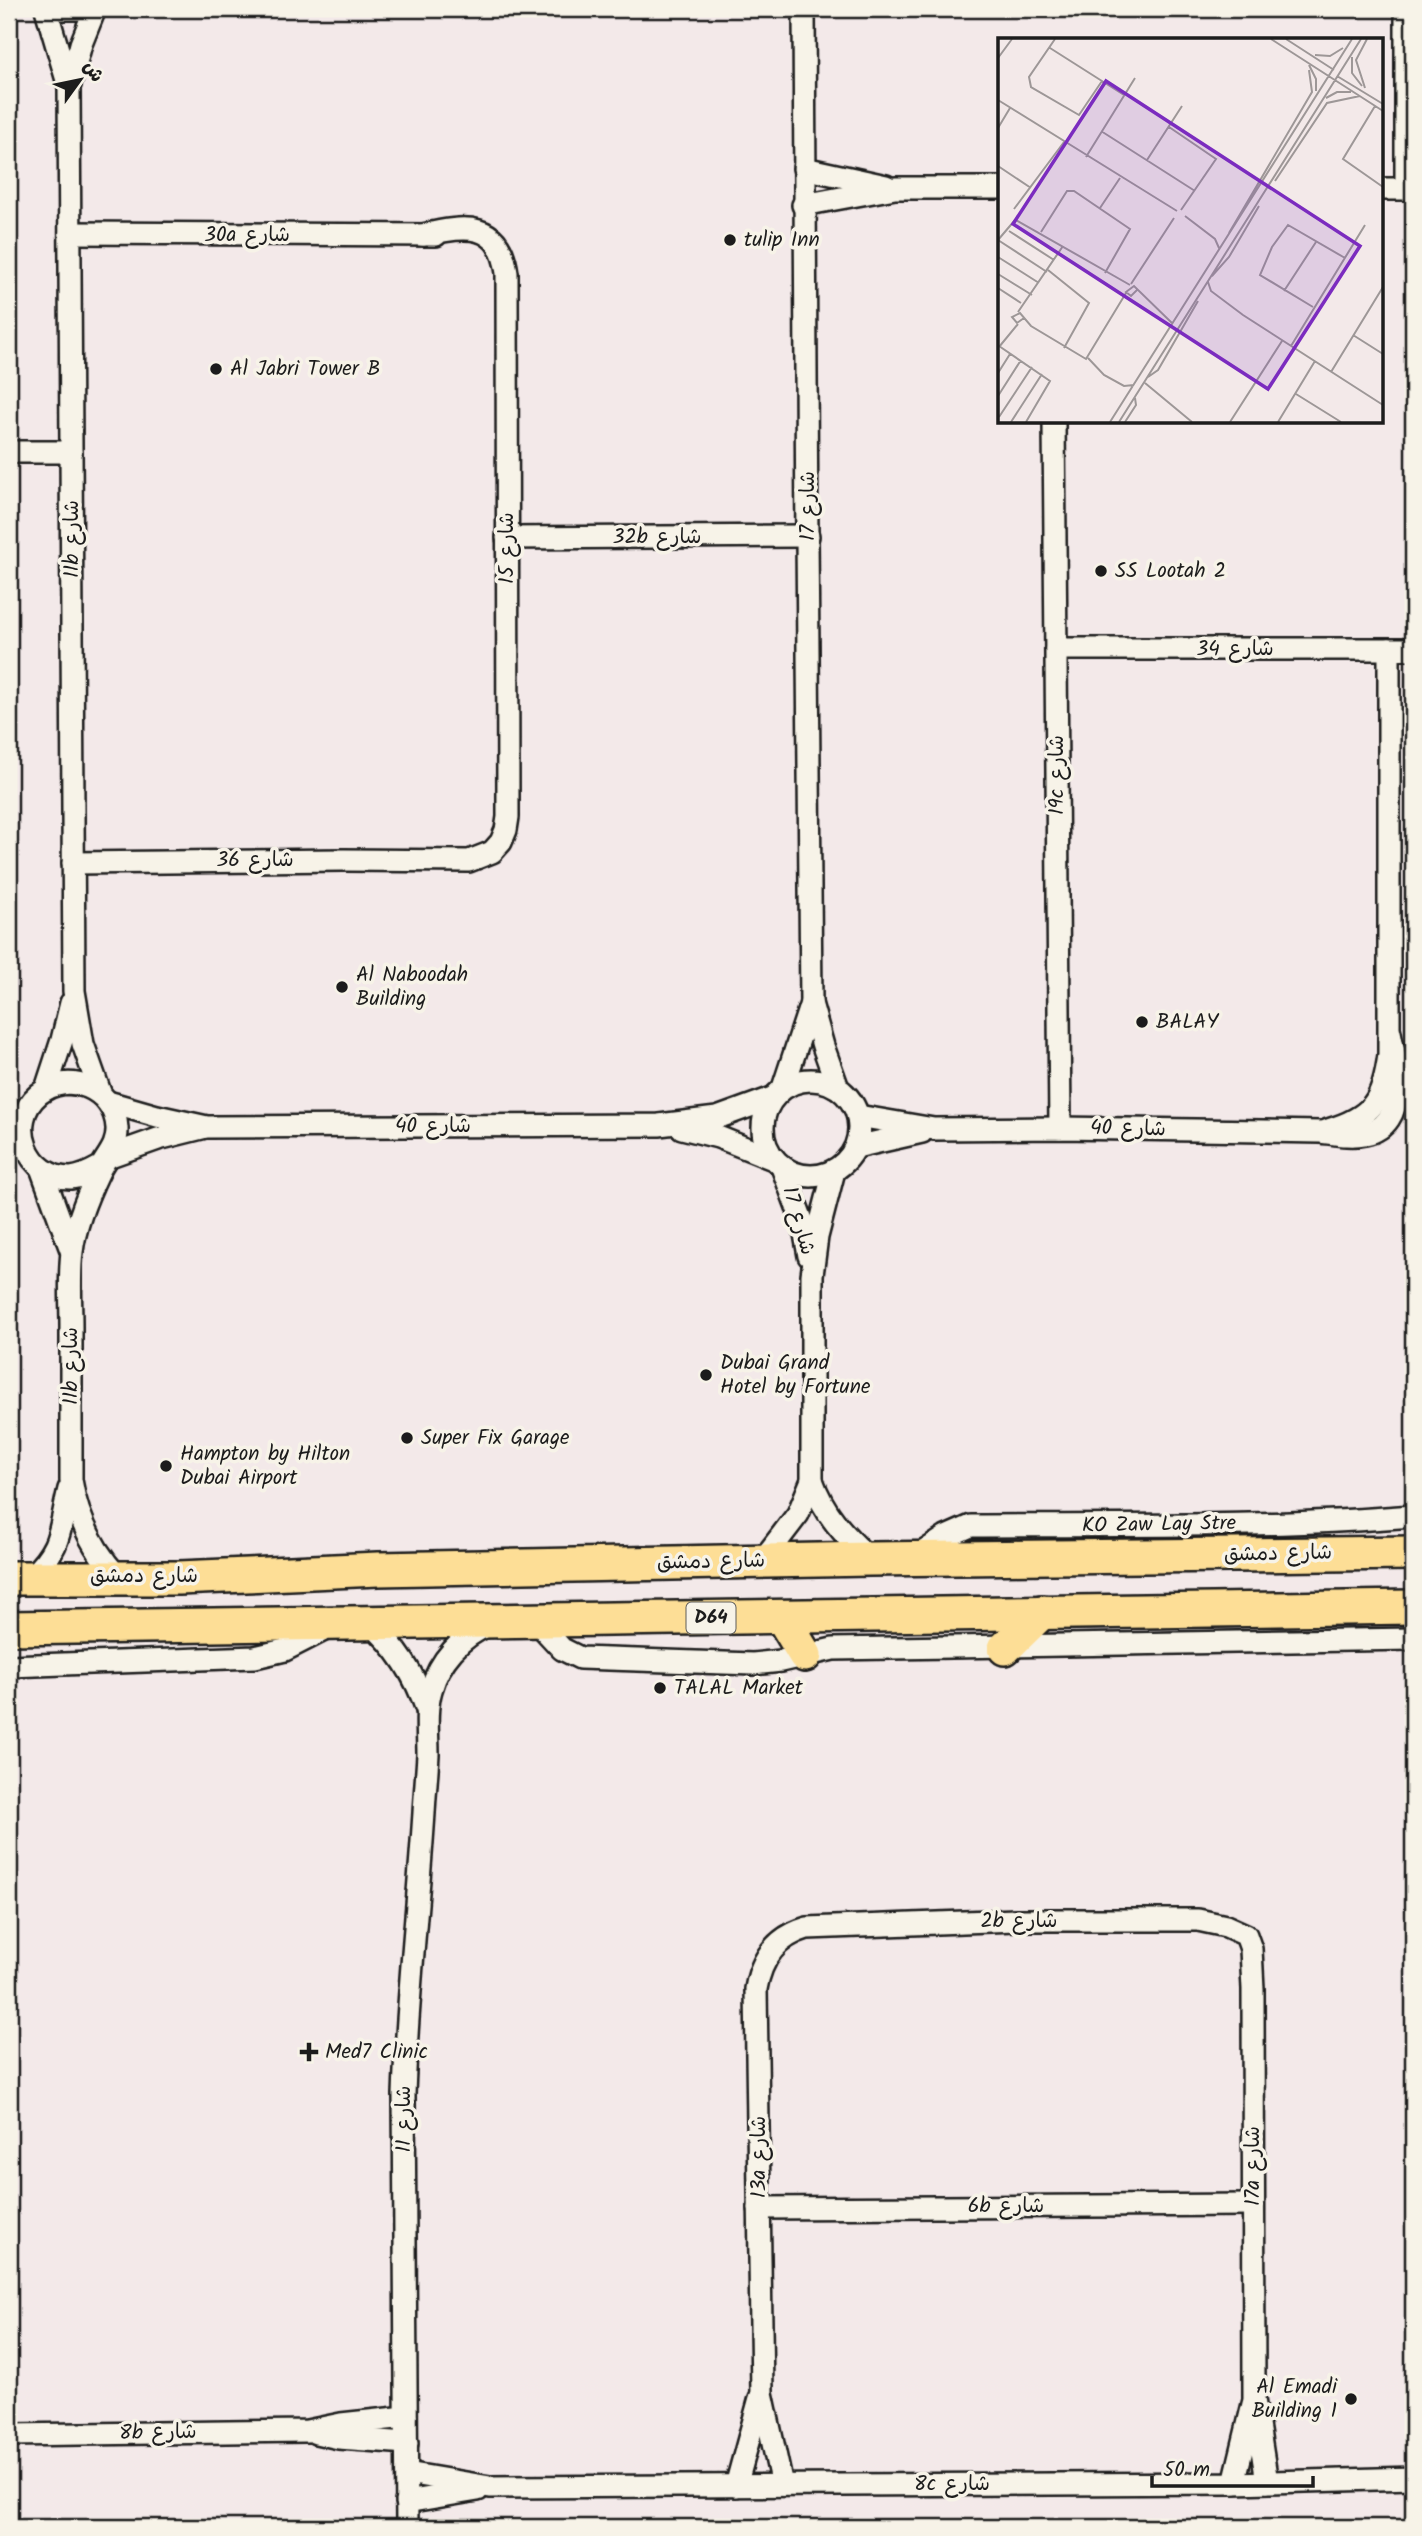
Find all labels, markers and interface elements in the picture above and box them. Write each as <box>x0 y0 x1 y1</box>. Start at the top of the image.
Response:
inset map <box>998 38 1384 424</box>
north arrow <box>46 46 116 116</box>
text: ش <box>74 55 111 89</box>
street label: 30a شارع <box>204 219 290 252</box>
place label: tulip Inn <box>744 224 820 257</box>
marker: tulip Inn <box>722 232 738 248</box>
place label: Al Jabri Tower B <box>230 353 381 386</box>
marker: Al Jabri Tower B <box>208 361 224 377</box>
street label: شارع 17 <box>792 471 825 541</box>
street label: 11b شارع <box>56 500 89 578</box>
street label: شارع 15 <box>491 512 524 584</box>
street label: 32b شارع <box>612 521 702 554</box>
place label: SS Lootah 2 <box>1115 555 1226 588</box>
marker: SS Lootah 2 <box>1093 563 1109 579</box>
street label: شارع 34 <box>1196 633 1274 666</box>
street label: 19c شارع <box>1041 735 1074 815</box>
street label: شارع 36 <box>216 844 294 877</box>
place label: Al Naboodah Building <box>356 959 468 1016</box>
marker: Al Naboodah Building <box>334 979 350 995</box>
place label: BALAY <box>1156 1006 1219 1039</box>
marker: BALAY <box>1134 1014 1150 1030</box>
street label: شارع 40 <box>395 1110 471 1143</box>
street label: شارع 40 <box>1090 1112 1166 1146</box>
street label: شارع 17 <box>772 1183 824 1259</box>
street label: 11b شارع <box>55 1327 88 1405</box>
place label: Dubai Grand Hotel by Fortune <box>720 1347 871 1404</box>
marker: Dubai Grand Hotel by Fortune <box>698 1367 714 1383</box>
place label: Super Fix Garage <box>421 1422 570 1455</box>
marker: Super Fix Garage <box>399 1430 415 1446</box>
place label: Hampton by Hilton Dubai Airport <box>180 1438 350 1495</box>
marker: Hampton by Hilton Dubai Airport <box>158 1458 174 1474</box>
street label: KO Zaw Lay Stre <box>1082 1507 1237 1543</box>
street label: شارع دمشق <box>1224 1537 1332 1571</box>
street label: شارع دمشق <box>657 1545 765 1579</box>
street label: شارع دمشق <box>90 1560 198 1593</box>
road number: D64 <box>686 1602 736 1634</box>
place label: TALAL Market <box>674 1672 804 1705</box>
marker: TALAL Market <box>652 1680 668 1696</box>
street label: 2b شارع <box>980 1905 1058 1938</box>
place label: Med7 Clinic <box>325 2036 428 2069</box>
marker: Med7 Clinic <box>299 2042 319 2062</box>
street label: شارع 11 <box>388 2085 421 2153</box>
street label: 13a شارع <box>743 2116 776 2198</box>
street label: 17a شارع <box>1237 2126 1270 2206</box>
street label: 6b شارع <box>968 2190 1044 2223</box>
place label: Al Emadi Building 1 <box>1252 2371 1338 2428</box>
marker: Al Emadi Building 1 <box>1343 2391 1359 2407</box>
street label: 8b شارع <box>119 2416 197 2450</box>
scale bar <box>1152 2445 1314 2489</box>
text: 50 m <box>1163 2454 1210 2487</box>
street label: 8c شارع <box>914 2468 990 2501</box>

